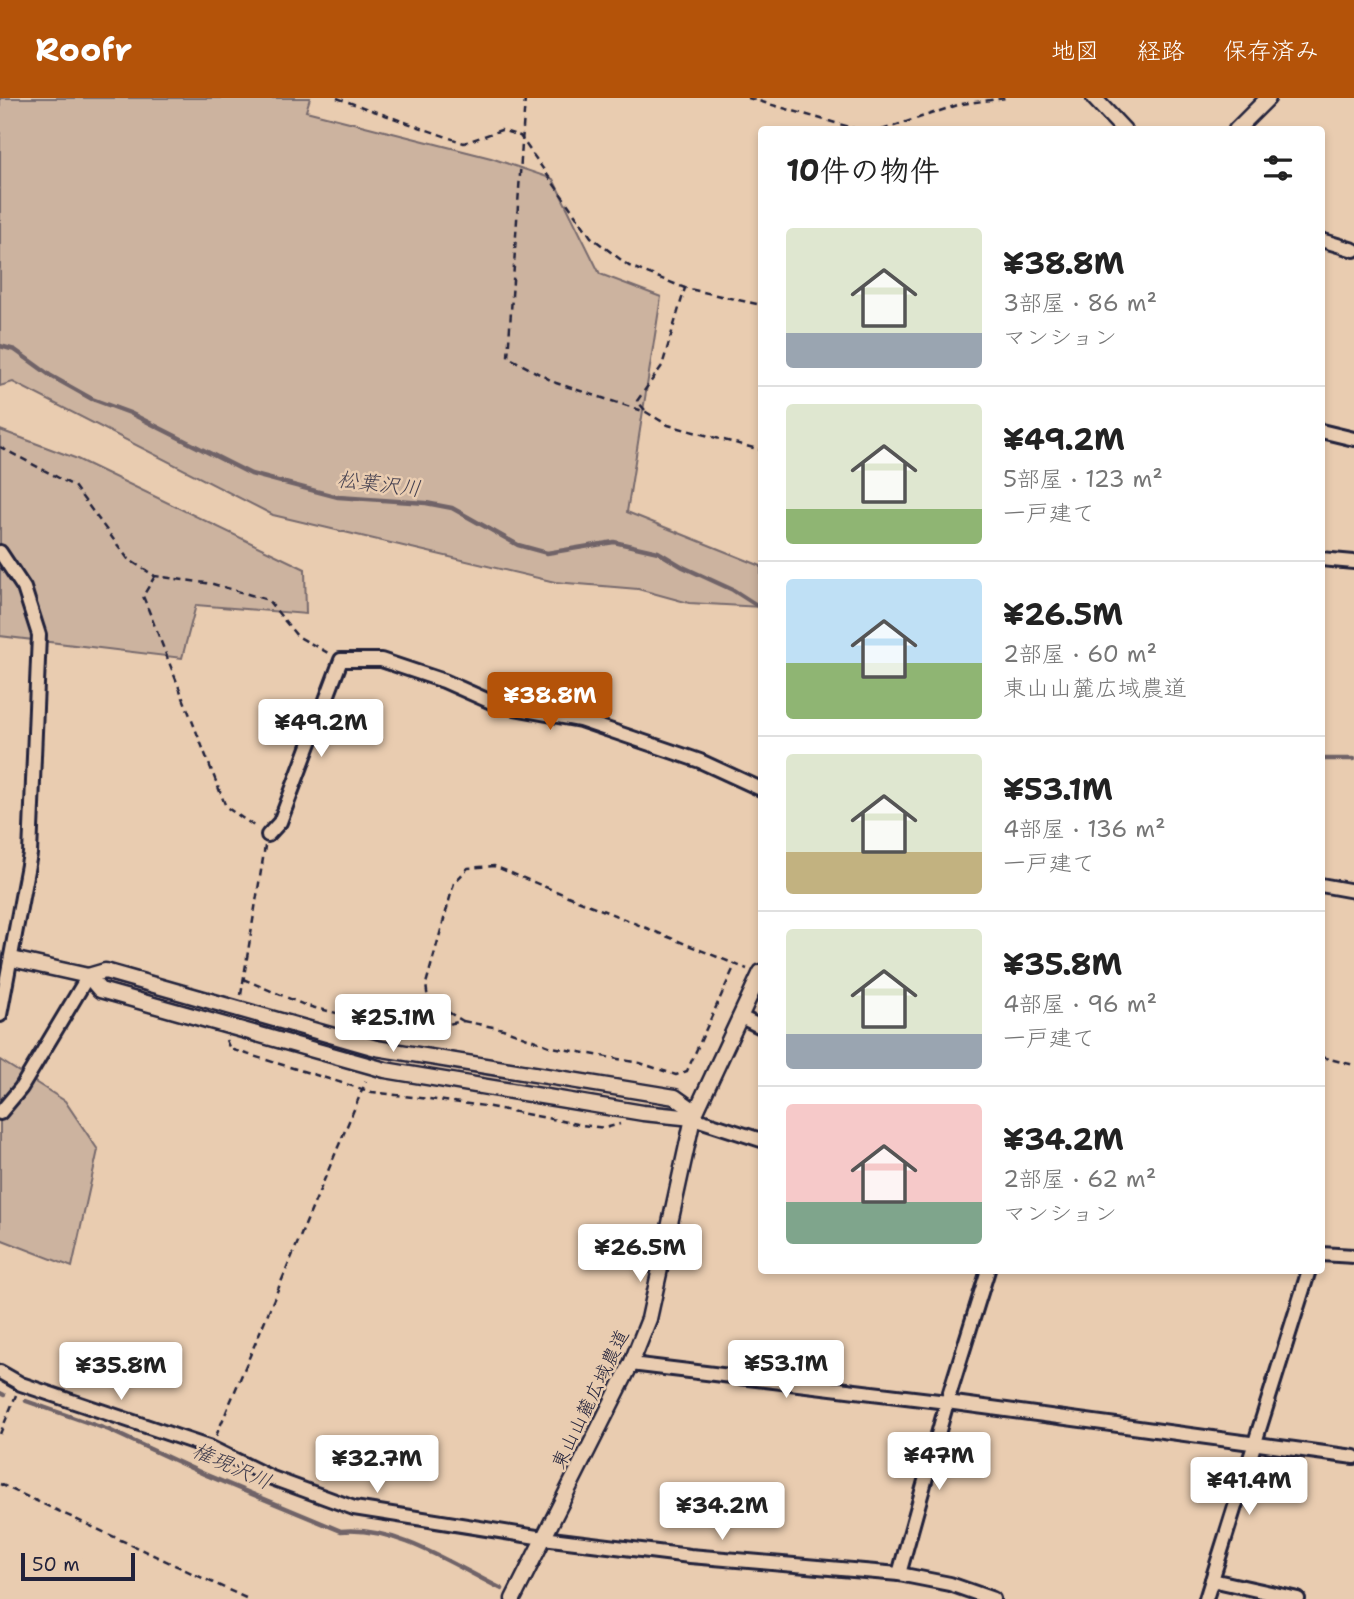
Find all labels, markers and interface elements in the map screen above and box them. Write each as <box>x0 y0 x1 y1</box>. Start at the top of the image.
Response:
text: Roofr <box>35 27 132 72</box>
text: 地図 <box>1051 35 1099 67</box>
text: 経路 <box>1137 35 1185 67</box>
text: 保存済み <box>1223 35 1319 67</box>
icon: filters <box>1259 149 1297 187</box>
text: 10件の物件 <box>786 150 940 191</box>
text: ¥38.8M <box>1003 243 1125 284</box>
icon: home <box>842 256 926 340</box>
text: 3部屋 · 86 m² <box>1003 288 1157 318</box>
text: マンション <box>1003 322 1117 352</box>
text: ¥49.2M <box>1003 419 1125 460</box>
icon: home <box>842 432 926 516</box>
text: 5部屋 · 123 m² <box>1003 464 1163 494</box>
water label: 松葉沢川 <box>336 465 422 503</box>
text: 一戸建て <box>1003 498 1095 528</box>
text: ¥26.5M <box>1003 594 1123 635</box>
icon: home <box>842 607 926 691</box>
text: 2部屋 · 60 m² <box>1003 639 1157 669</box>
pin: ¥38.8M <box>493 672 607 732</box>
text: 東山山麓広域農道 <box>1003 673 1187 703</box>
text: ¥38.8M <box>503 680 597 710</box>
pin: ¥49.2M <box>264 700 378 759</box>
text: ¥49.2M <box>274 707 368 737</box>
text: ¥53.1M <box>1003 769 1113 810</box>
icon: home <box>842 782 926 866</box>
text: 4部屋 · 136 m² <box>1003 814 1166 844</box>
text: 一戸建て <box>1003 848 1095 878</box>
text: ¥35.8M <box>1003 944 1122 985</box>
icon: home <box>842 957 926 1041</box>
text: 4部屋 · 96 m² <box>1003 989 1157 1019</box>
pin: ¥25.1M <box>336 995 450 1054</box>
text: ¥25.1M <box>351 1002 435 1032</box>
text: 一戸建て <box>1003 1023 1095 1053</box>
text: ¥34.2M <box>1003 1119 1124 1160</box>
icon: home <box>842 1132 926 1216</box>
text: 2部屋 · 62 m² <box>1003 1164 1156 1194</box>
text: マンション <box>1003 1198 1117 1228</box>
pin: ¥26.5M <box>583 1224 697 1284</box>
text: ¥26.5M <box>594 1232 686 1262</box>
street label: 東山山麓広域農道 <box>545 1325 635 1473</box>
pin: ¥53.1M <box>729 1340 843 1400</box>
pin: ¥35.8M <box>64 1342 178 1402</box>
text: ¥53.1M <box>744 1348 828 1378</box>
text: ¥35.8M <box>75 1350 167 1380</box>
pin: ¥47M <box>898 1432 980 1492</box>
water label: 権現沢川 <box>188 1436 276 1496</box>
pin: ¥32.7M <box>320 1436 434 1495</box>
text: ¥47M <box>904 1440 974 1470</box>
text: ¥32.7M <box>332 1443 422 1473</box>
pin: ¥41.4M <box>1192 1458 1306 1517</box>
text: ¥41.4M <box>1206 1465 1292 1495</box>
pin: ¥34.2M <box>665 1482 779 1542</box>
text: ¥34.2M <box>676 1490 768 1520</box>
scale bar <box>21 1550 135 1582</box>
text: 50 m <box>32 1552 80 1577</box>

